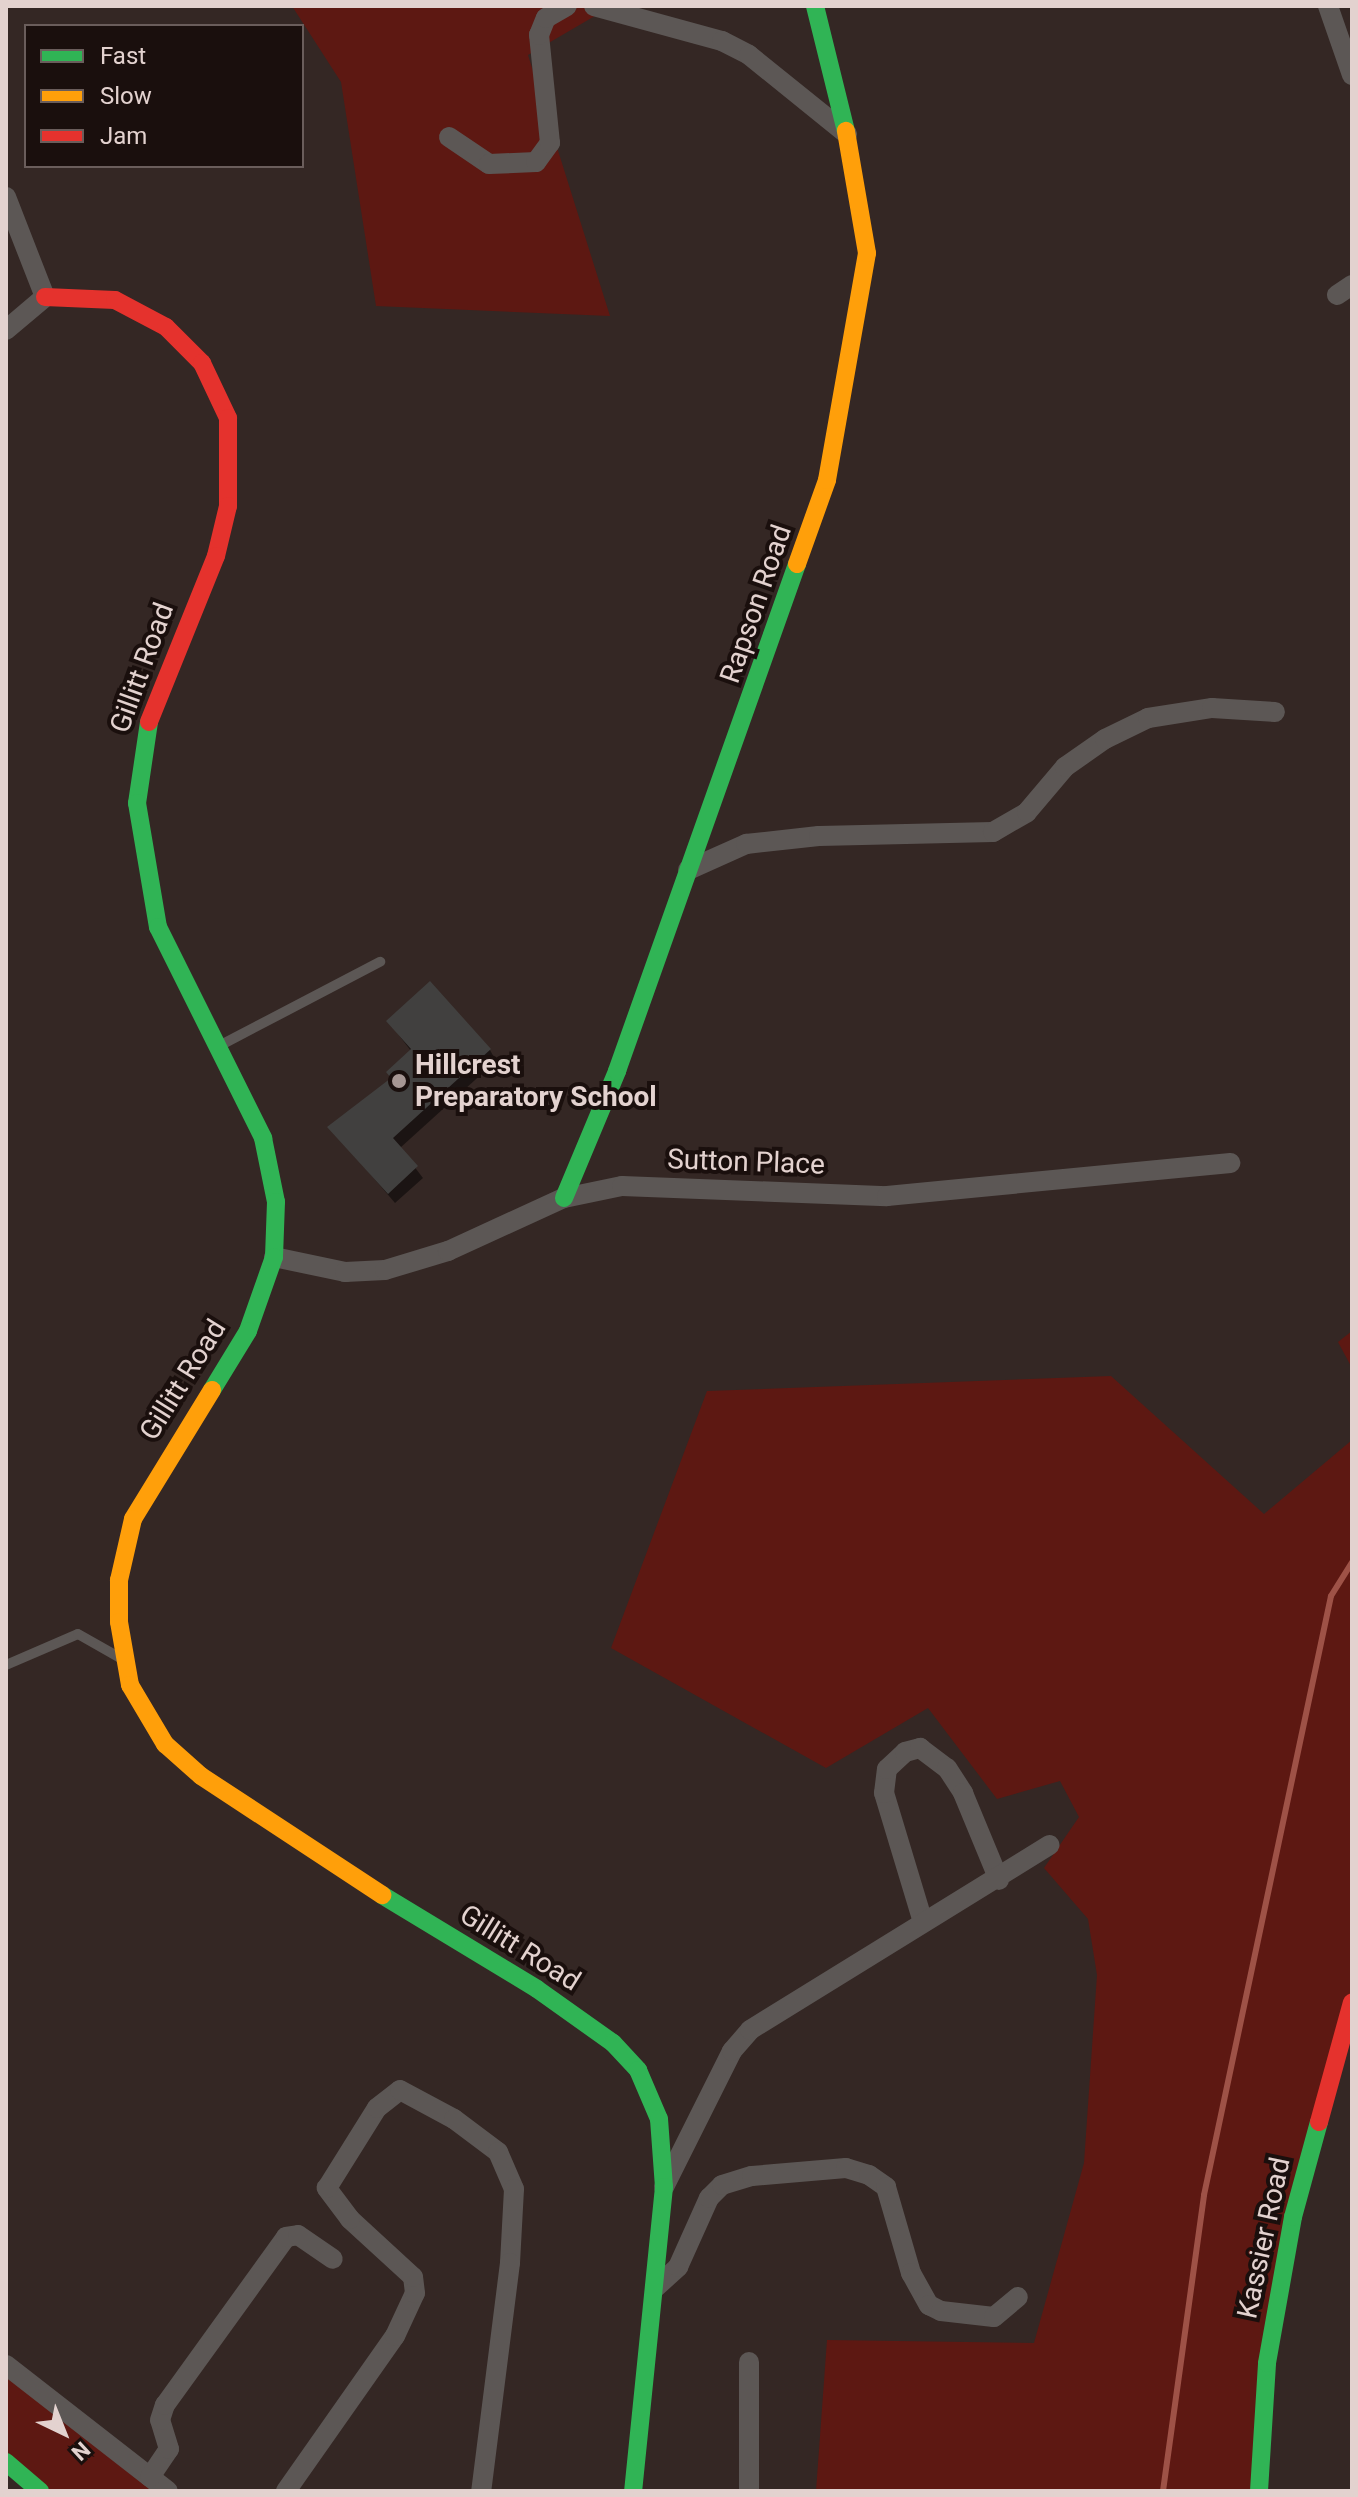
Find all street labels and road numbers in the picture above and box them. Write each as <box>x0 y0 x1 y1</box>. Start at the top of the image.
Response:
street label: Rapson Road <box>713 520 799 688</box>
street label: Gillitt Road <box>103 598 181 738</box>
street label: Sutton Place <box>667 1142 825 1182</box>
street label: Gillitt Road <box>133 1314 233 1446</box>
street label: Gillitt Road <box>454 1898 586 1998</box>
street label: Kassier Road <box>1231 2154 1297 2322</box>

